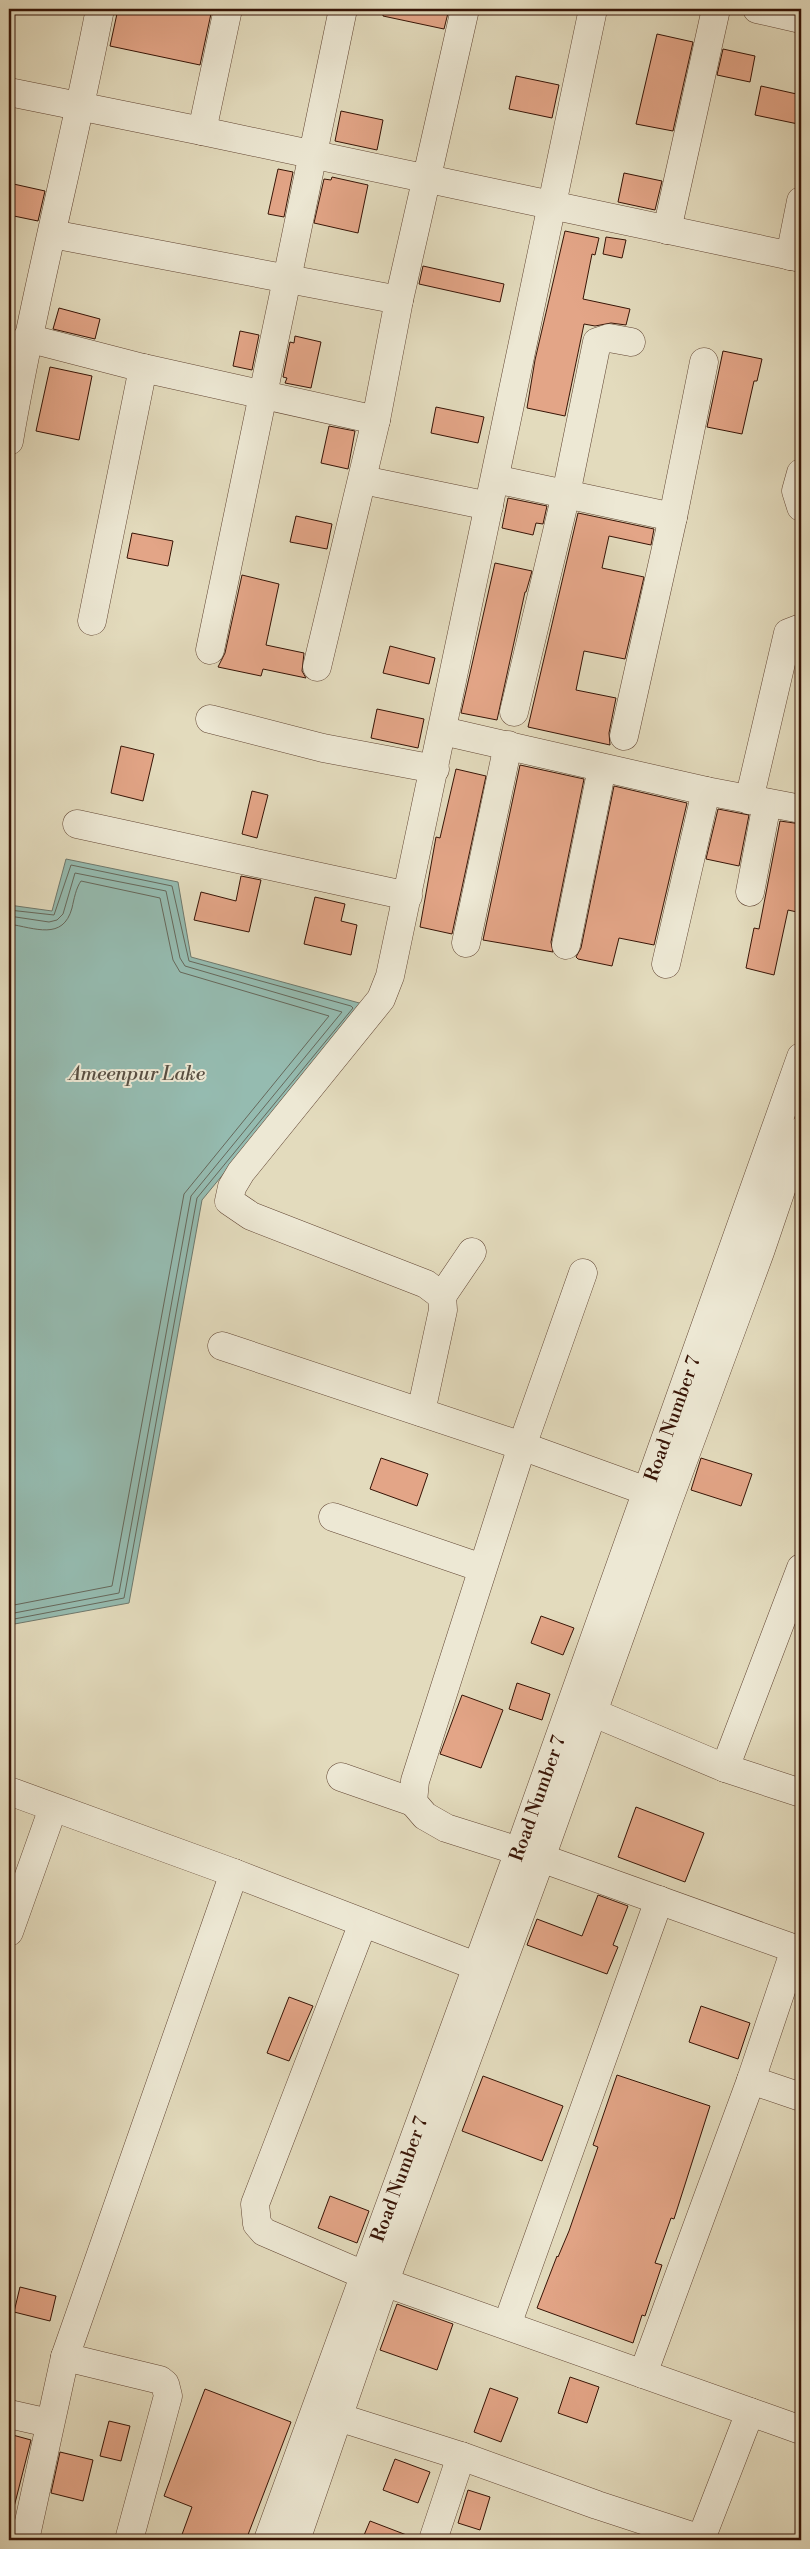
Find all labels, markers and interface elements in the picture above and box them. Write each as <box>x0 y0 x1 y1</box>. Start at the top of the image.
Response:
water label: Ameenpur Lake <box>67 1062 206 1087</box>
street label: Road Number 7 <box>639 1352 706 1485</box>
street label: Road Number 7 <box>504 1732 571 1865</box>
street label: Road Number 7 <box>366 2113 433 2245</box>

